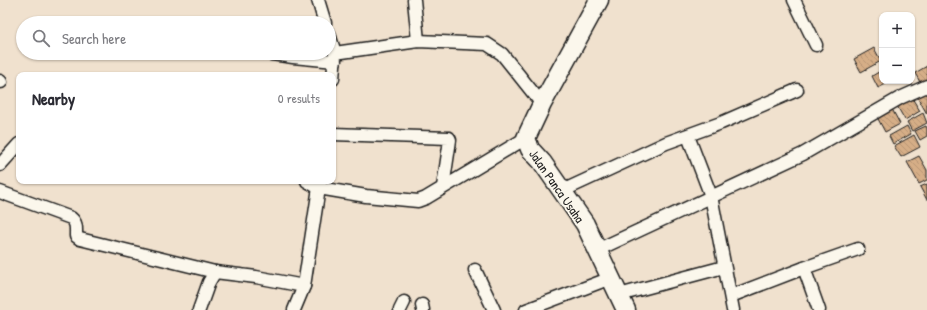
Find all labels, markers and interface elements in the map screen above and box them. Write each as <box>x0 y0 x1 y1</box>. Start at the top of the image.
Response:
map controls <box>879 12 915 84</box>
button: + <box>879 12 915 48</box>
search box <box>16 16 336 60</box>
icon: search <box>30 27 52 49</box>
text: Search here <box>62 28 126 49</box>
button: − <box>879 48 915 84</box>
text: Nearby <box>32 87 75 110</box>
text: 0 results <box>278 89 320 107</box>
street label: Jalan Panca Usaha <box>525 146 589 226</box>

